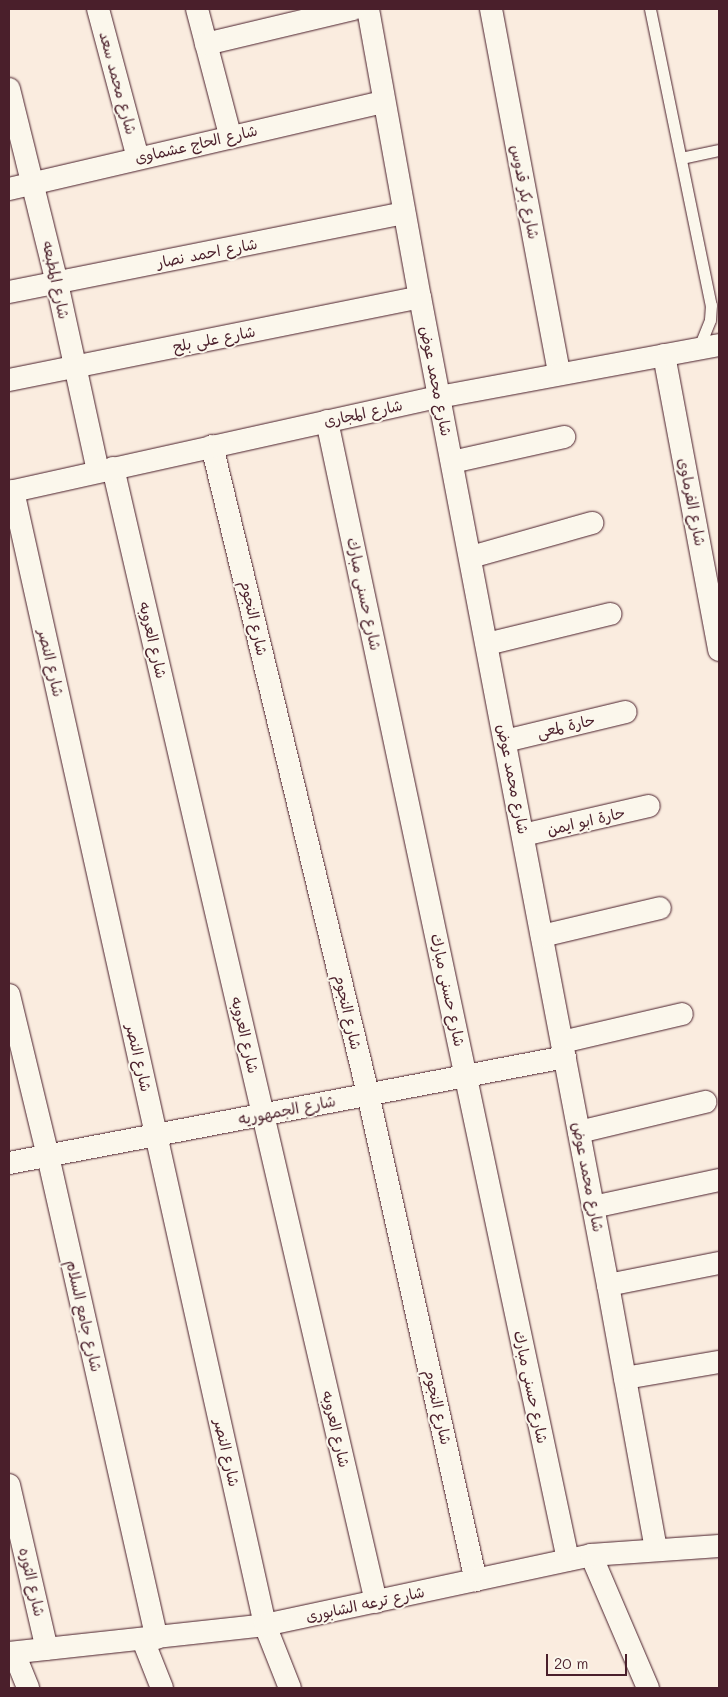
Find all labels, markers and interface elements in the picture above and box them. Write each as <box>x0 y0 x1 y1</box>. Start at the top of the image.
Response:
street label: شارع محمد سعد <box>96 30 140 136</box>
street label: شارع الحاج عشماوى <box>133 121 259 167</box>
street label: شارع بكر قدوس <box>507 143 543 241</box>
street label: شارع احمد نصار <box>155 234 259 272</box>
street label: شارع المطبعه <box>39 239 73 321</box>
street label: شارع على بلح <box>171 322 257 356</box>
street label: شارع محمد عوض <box>417 324 455 438</box>
street label: شارع المجارى <box>322 396 404 430</box>
street label: شارع الفرماوى <box>675 456 709 548</box>
street label: شارع حسنى مبارك <box>343 536 385 652</box>
street label: شارع النجوم <box>237 579 271 657</box>
street label: شارع العروبه <box>135 600 171 680</box>
street label: شارع النصر <box>35 628 67 698</box>
street label: حارة لمعى <box>535 711 597 741</box>
street label: شارع محمد عوض <box>494 722 532 836</box>
street label: حارة ابو ايمن <box>545 803 627 839</box>
street label: شارع حسنى مبارك <box>427 932 469 1048</box>
street label: شارع النجوم <box>331 973 365 1051</box>
street label: شارع العروبه <box>227 995 263 1075</box>
street label: شارع النصر <box>123 1023 155 1093</box>
street label: شارع الجمهوريه <box>237 1092 337 1128</box>
street label: شارع محمد عوض <box>569 1120 607 1234</box>
street label: شارع جامع السلام <box>62 1258 106 1374</box>
street label: شارع حسنى مبارك <box>510 1329 552 1445</box>
street label: شارع النجوم <box>421 1368 455 1446</box>
street label: شارع العروبه <box>318 1389 354 1469</box>
street label: شارع النصر <box>211 1418 243 1488</box>
street label: شارع الثوره <box>15 1546 49 1618</box>
street label: شارع ترعه الشابورى <box>304 1583 426 1625</box>
scale bar <box>548 1644 629 1676</box>
text: 20 m <box>554 1653 588 1673</box>

